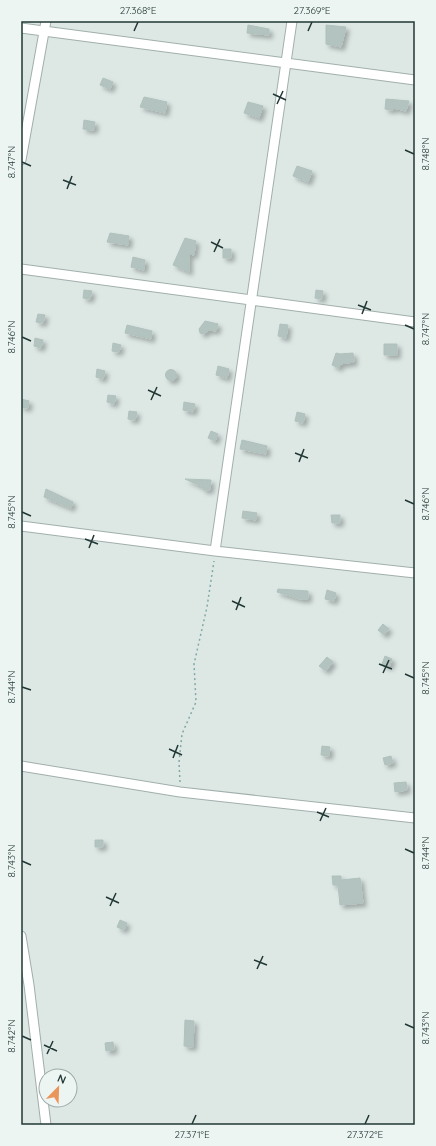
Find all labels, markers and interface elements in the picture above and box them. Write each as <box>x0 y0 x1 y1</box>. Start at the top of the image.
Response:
text: 27.368°E <box>120 4 157 17</box>
text: 27.369°E <box>294 4 331 17</box>
text: 8.748°N <box>419 137 432 171</box>
text: 8.747°N <box>5 146 18 178</box>
text: 8.747°N <box>419 313 432 345</box>
text: 8.746°N <box>5 320 18 354</box>
text: 8.746°N <box>419 487 432 521</box>
text: 8.745°N <box>5 495 18 529</box>
text: 8.745°N <box>419 661 432 695</box>
text: 8.744°N <box>5 670 18 704</box>
text: 8.744°N <box>419 836 432 870</box>
text: 8.743°N <box>5 844 18 878</box>
text: 8.743°N <box>419 1011 432 1045</box>
text: 8.742°N <box>5 1019 18 1053</box>
north arrow <box>38 1068 78 1108</box>
text: N <box>55 1071 68 1087</box>
text: 27.371°E <box>174 1128 210 1141</box>
text: 27.372°E <box>347 1128 384 1141</box>

